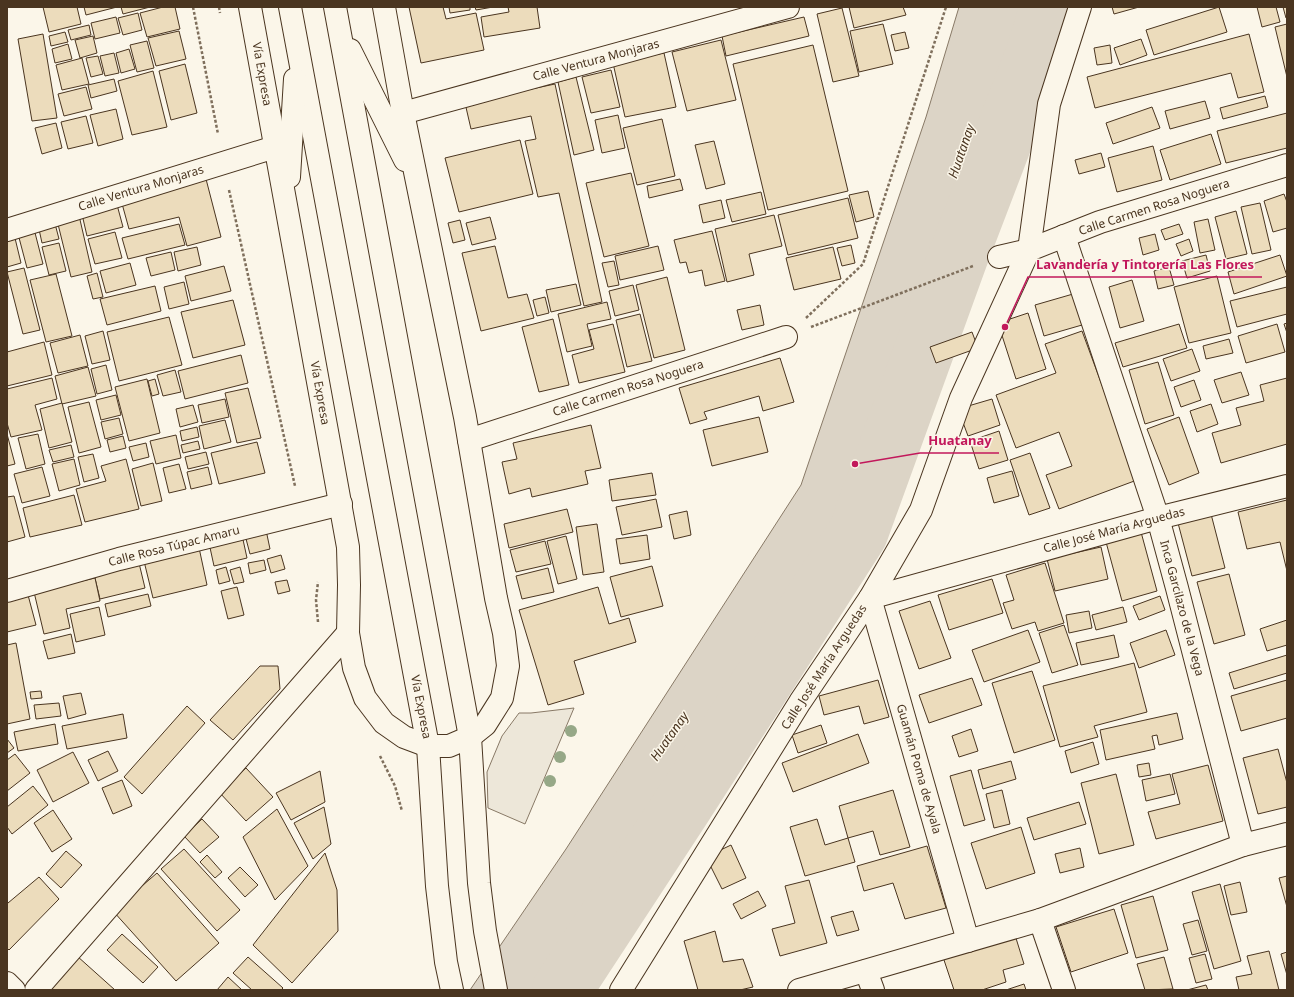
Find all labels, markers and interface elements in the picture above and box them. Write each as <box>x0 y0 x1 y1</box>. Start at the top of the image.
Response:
street label: Calle Ventura Monjaras <box>531 34 661 85</box>
street label: Vía Expresa <box>249 41 276 107</box>
water label: Huatanay <box>943 121 979 181</box>
street label: Calle Ventura Monjaras <box>76 160 206 215</box>
street label: Calle Carmen Rosa Noguera <box>1076 174 1232 239</box>
callout: Lavandería y Tintorería Las Flores <box>1028 252 1262 277</box>
text: Lavandería y Tintorería Las Flores <box>1036 255 1254 273</box>
street label: Calle Carmen Rosa Noguera <box>550 355 706 420</box>
street label: Vía Expresa <box>307 360 334 426</box>
callout: Huatanay <box>920 428 999 453</box>
text: Huatanay <box>928 431 992 449</box>
street label: Calle José María Arguedas <box>1041 502 1187 557</box>
street label: Calle Rosa Túpac Amaru <box>106 521 242 570</box>
street label: Inca Garcilazo de la Vega <box>1156 538 1209 678</box>
street label: Calle José María Arguedas <box>777 601 871 733</box>
street label: Vía Expresa <box>407 674 436 740</box>
street label: Guamán Poma de Ayala <box>893 702 946 836</box>
water label: Huatanay <box>645 707 693 764</box>

